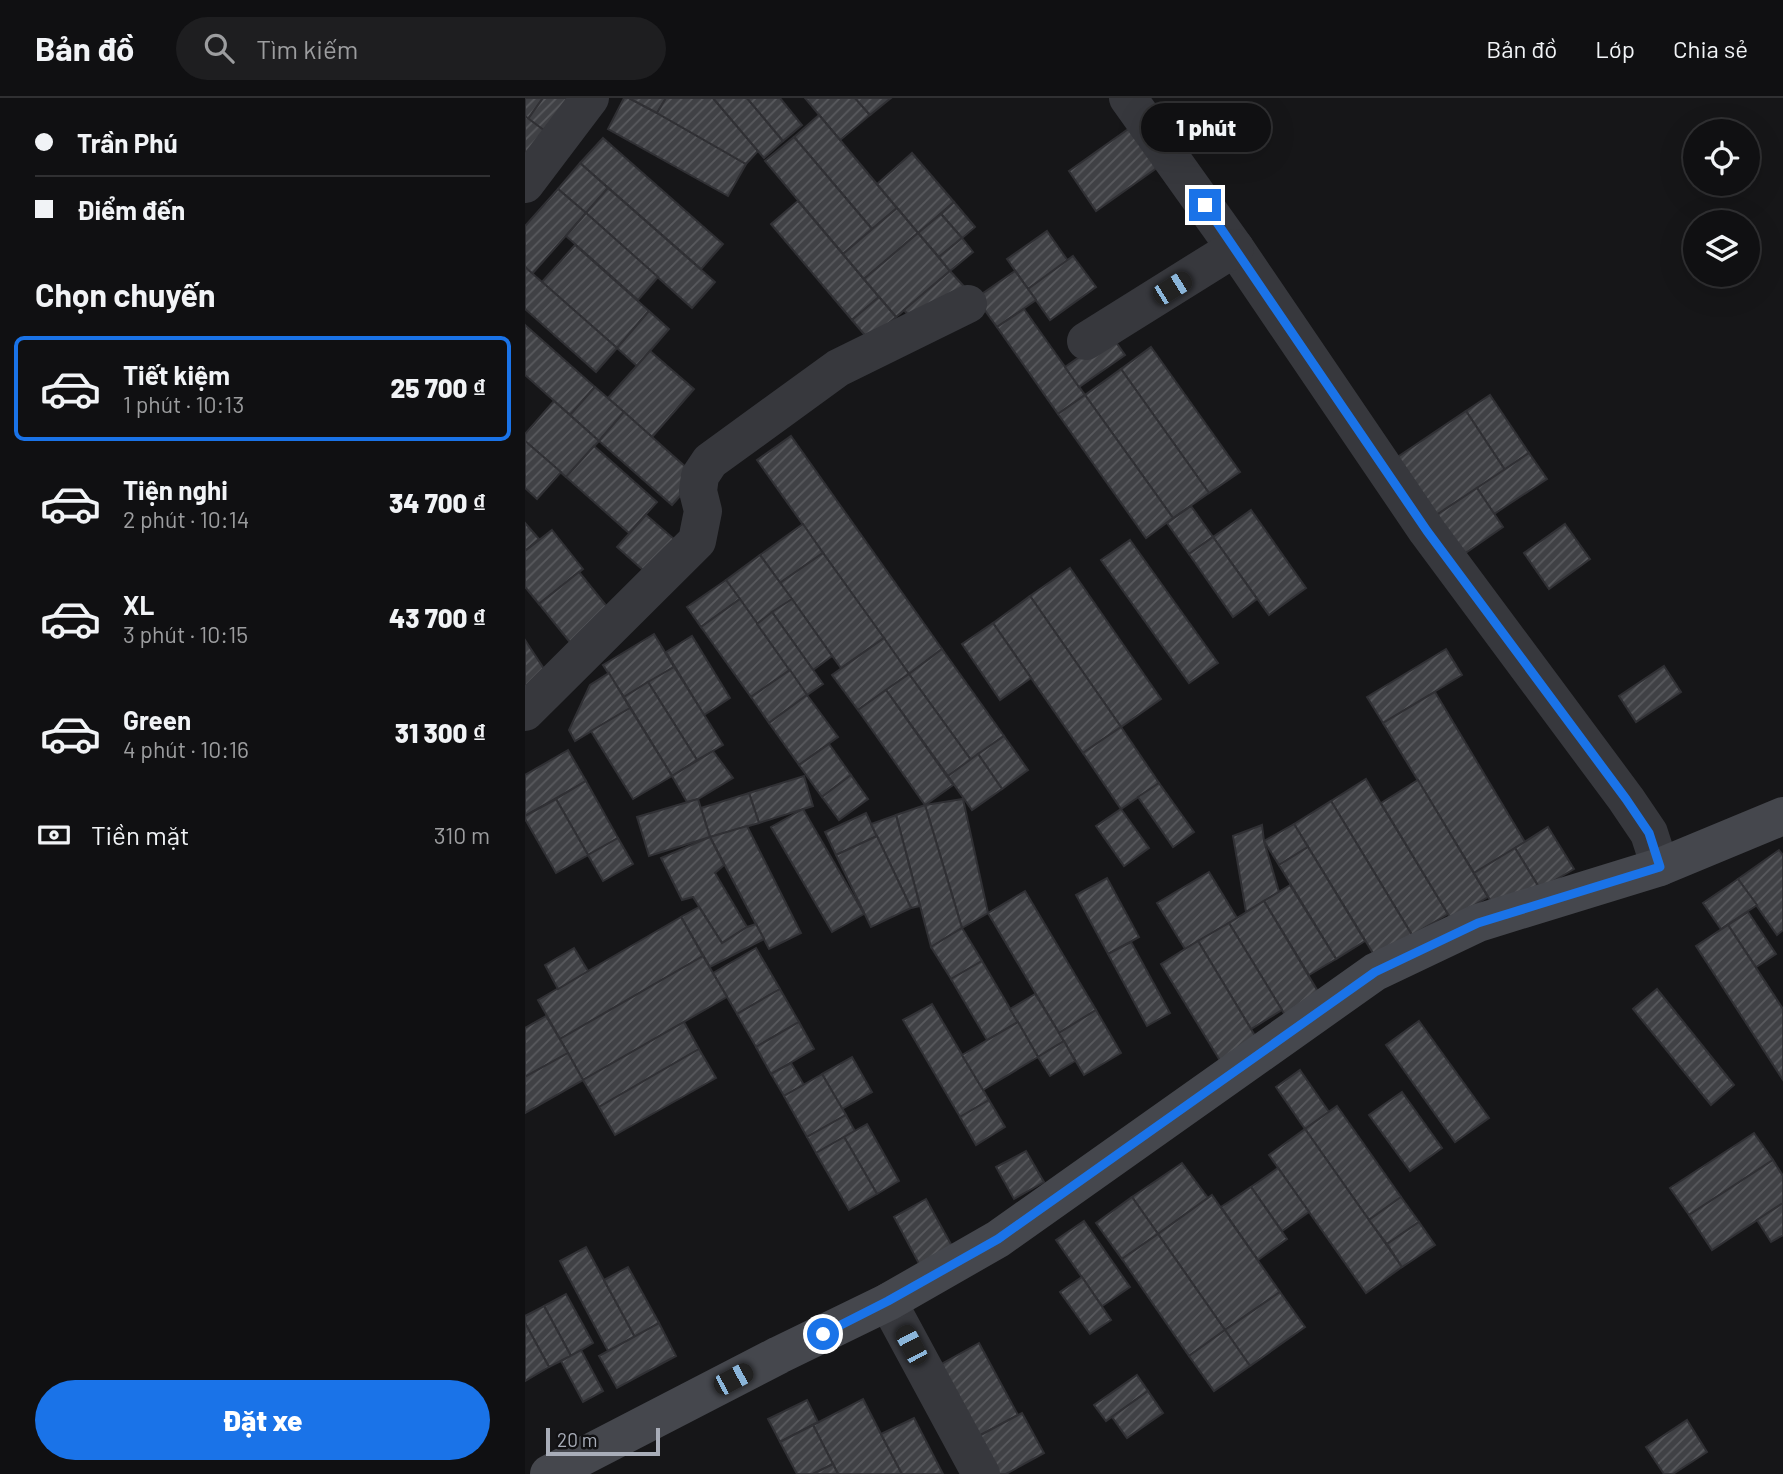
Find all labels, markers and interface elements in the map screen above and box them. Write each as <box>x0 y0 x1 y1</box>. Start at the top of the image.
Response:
search box <box>176 17 666 80</box>
text: Bản đồ <box>35 28 134 68</box>
icon: search <box>200 29 238 67</box>
text: Tìm kiếm <box>256 33 358 64</box>
text: Bản đồ <box>1486 34 1557 63</box>
text: Lớp <box>1595 34 1635 63</box>
text: Chia sẻ <box>1673 34 1748 63</box>
callout: 1 phút <box>1140 104 1270 153</box>
text: 1 phút <box>1176 113 1236 141</box>
map controls <box>1683 119 1760 287</box>
button: locate <box>1683 119 1760 196</box>
text: Trần Phú <box>77 127 178 158</box>
route end <box>1189 189 1221 221</box>
text: Điểm đến <box>77 194 185 225</box>
button: layers <box>1683 210 1760 287</box>
car <box>1149 268 1196 308</box>
text: Chọn chuyến <box>35 275 215 313</box>
icon: car <box>39 357 102 420</box>
text: Tiết kiệm <box>123 359 230 390</box>
text: 25 700 ₫ <box>390 372 486 403</box>
text: 1 phút · 10:13 <box>123 390 244 418</box>
icon: car <box>39 472 102 535</box>
text: Tiện nghi <box>123 474 228 505</box>
text: 34 700 ₫ <box>389 487 486 518</box>
text: 2 phút · 10:14 <box>123 505 249 533</box>
icon: car <box>39 587 102 650</box>
text: XL <box>123 589 154 620</box>
text: 43 700 ₫ <box>389 602 486 633</box>
text: 3 phút · 10:15 <box>123 620 248 648</box>
icon: car <box>39 702 102 765</box>
text: Green <box>123 704 191 735</box>
text: 31 300 ₫ <box>395 717 486 748</box>
text: 4 phút · 10:16 <box>123 735 249 763</box>
icon: cash <box>35 816 73 854</box>
text: Tiền mặt <box>91 819 189 850</box>
text: 310 m <box>434 821 490 849</box>
route start <box>807 1318 839 1350</box>
car <box>892 1322 931 1368</box>
car <box>710 1360 757 1398</box>
button: Đặt xe <box>35 1380 490 1460</box>
scale bar <box>546 1425 660 1457</box>
text: 20 m <box>557 1428 597 1451</box>

